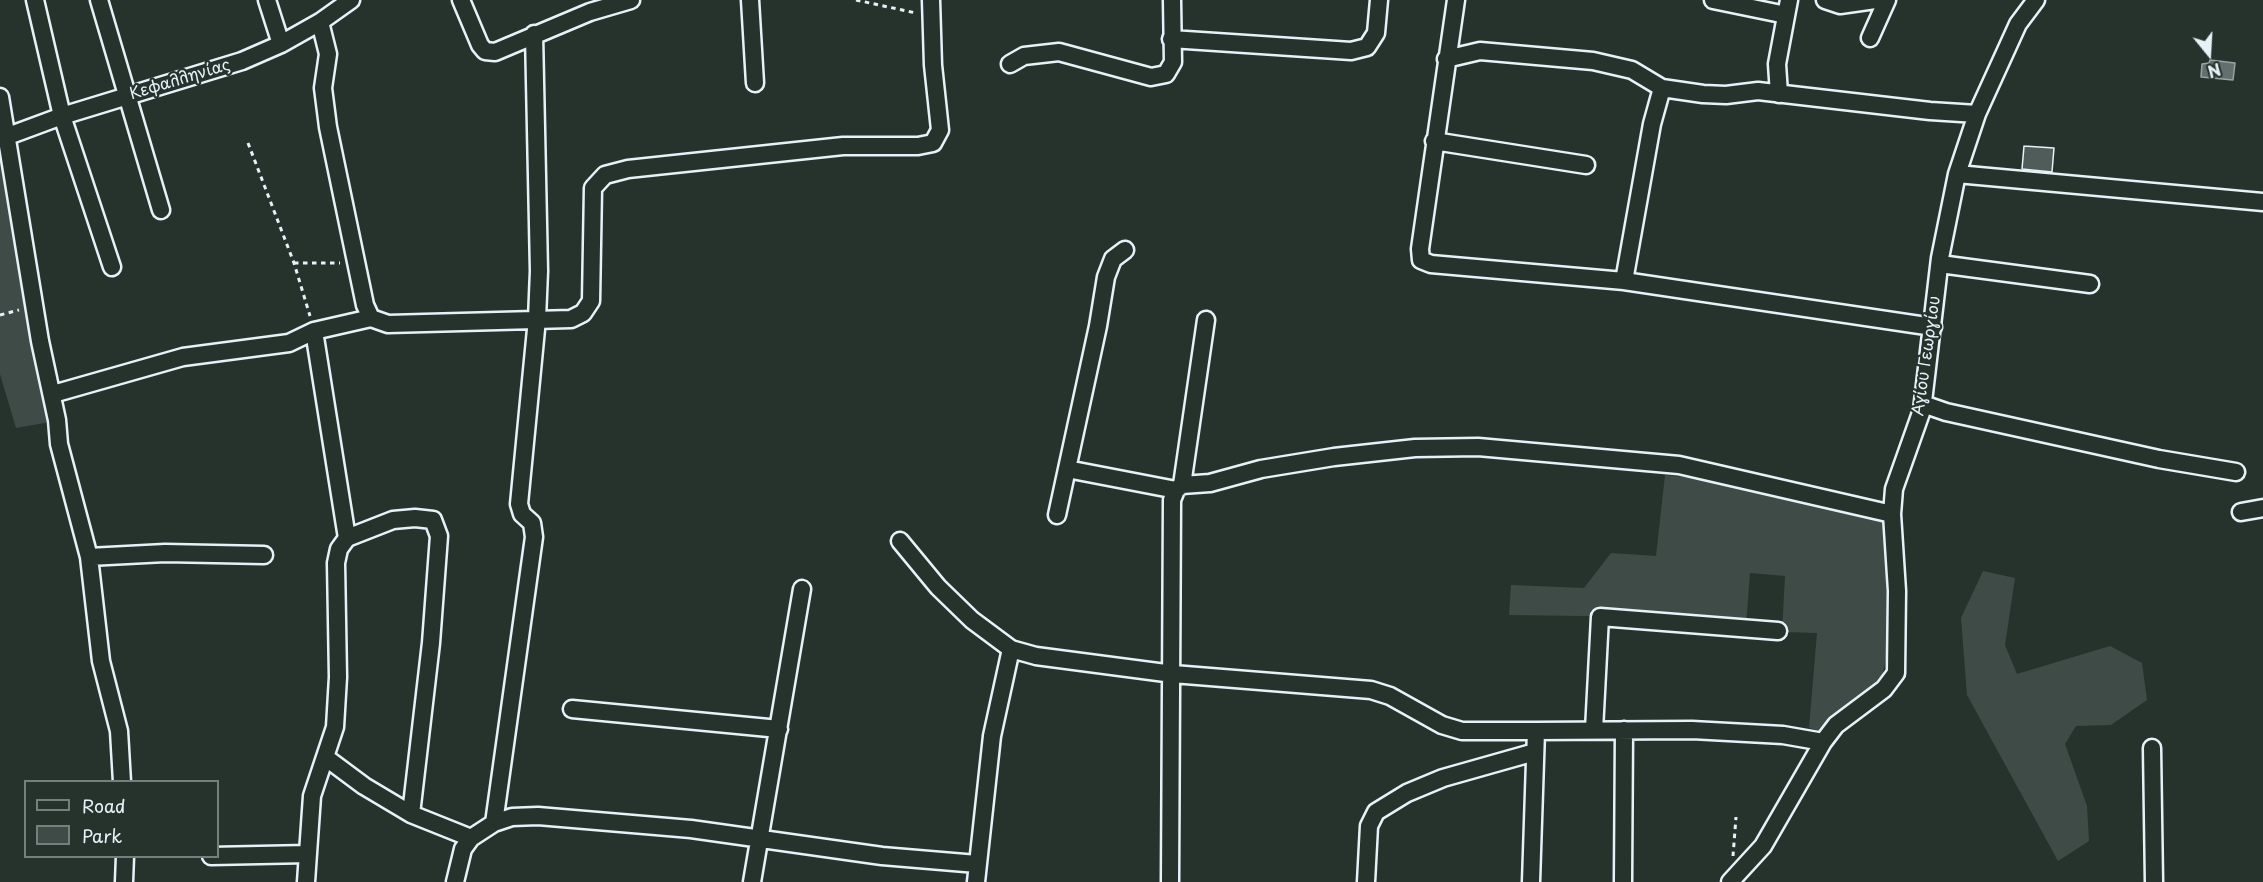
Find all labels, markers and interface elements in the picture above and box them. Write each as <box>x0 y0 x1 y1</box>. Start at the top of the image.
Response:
north arrow <box>2179 24 2239 84</box>
street label: Κεφαλληνίας <box>127 56 233 104</box>
text: N <box>2205 58 2224 84</box>
street label: Αγίου Γεωργίου <box>1909 295 1945 417</box>
legend <box>24 780 219 858</box>
text: Road <box>82 792 126 819</box>
text: Park <box>82 822 122 849</box>

